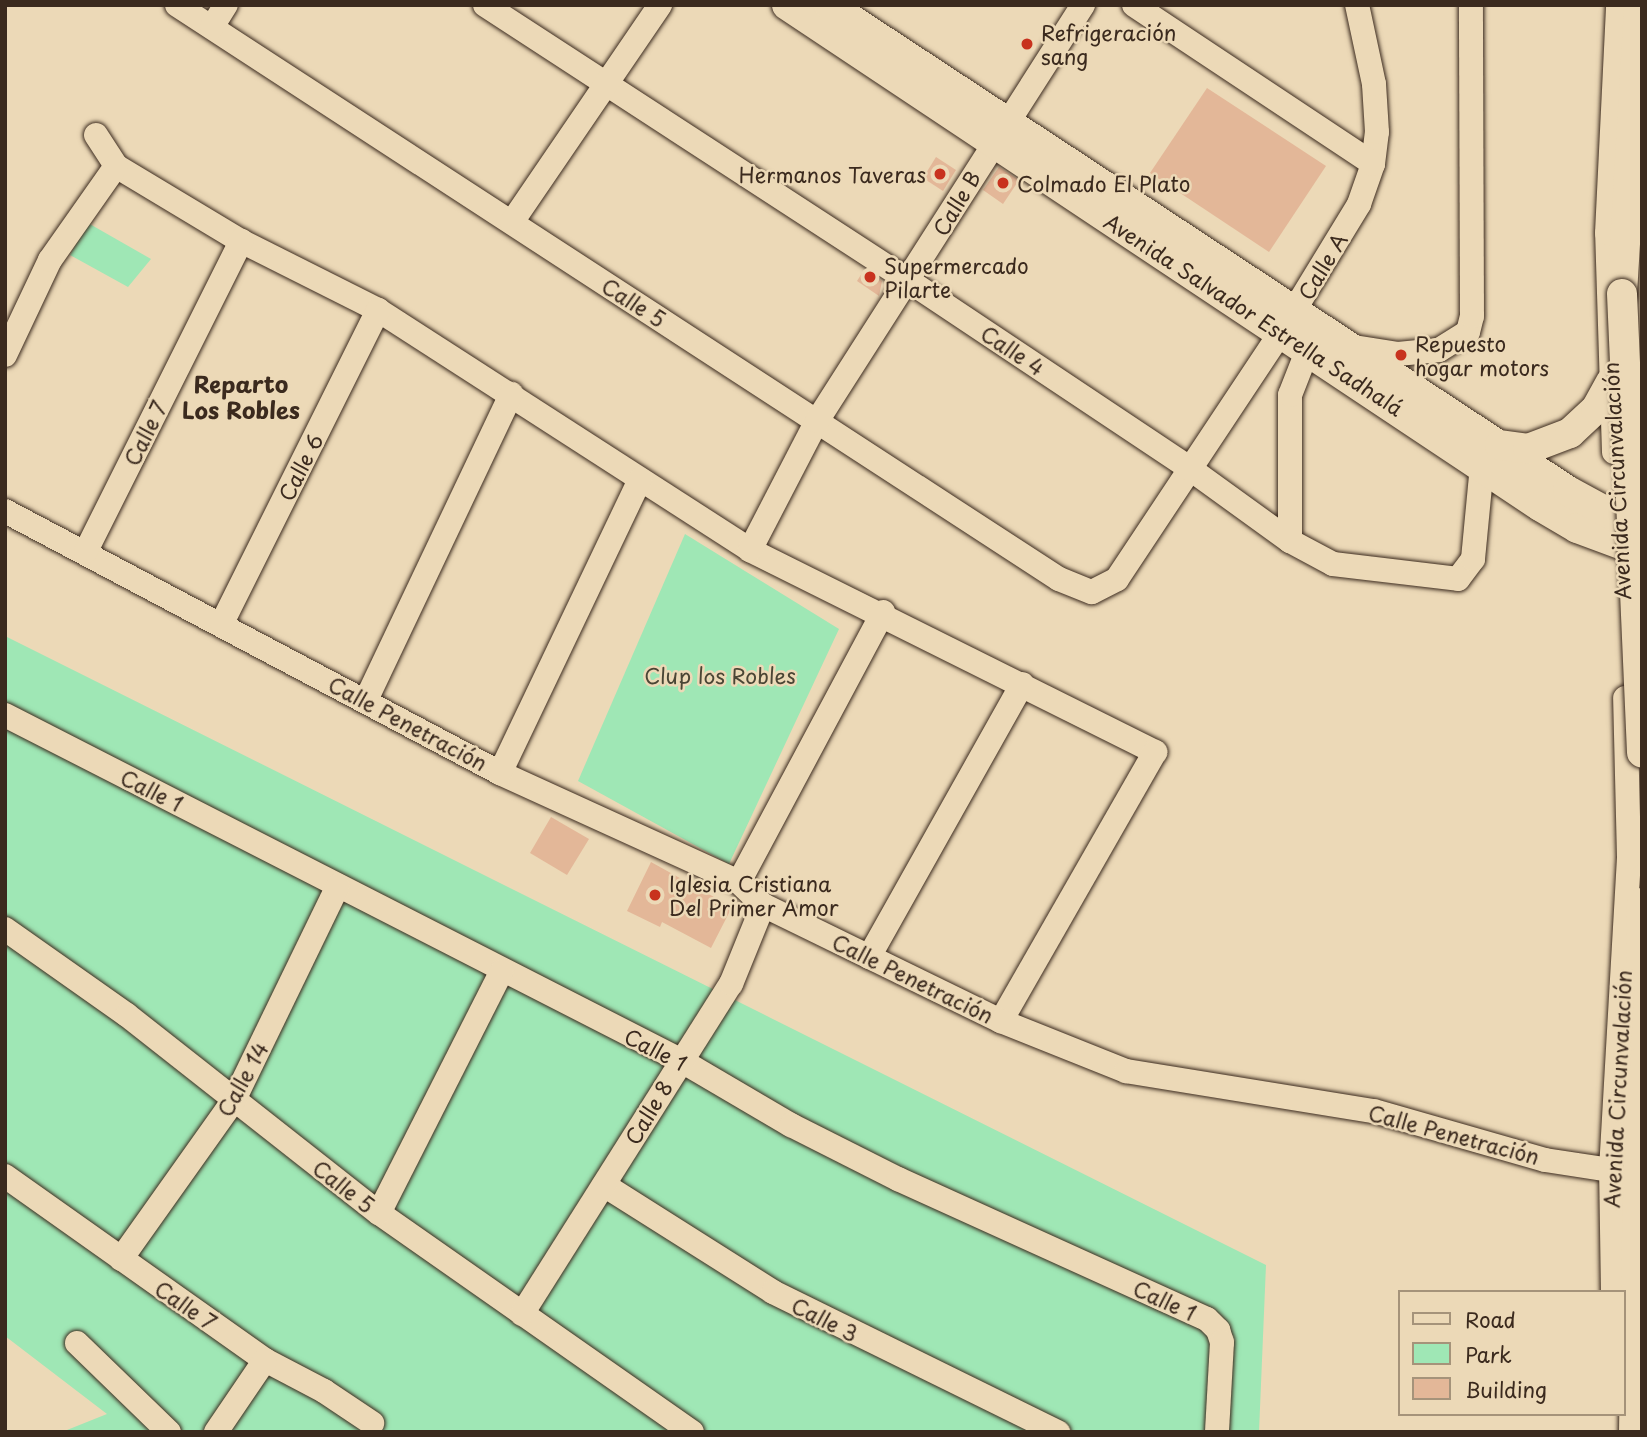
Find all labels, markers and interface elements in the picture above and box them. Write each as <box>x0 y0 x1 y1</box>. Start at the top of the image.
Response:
place label: Refrigeración sang <box>1041 19 1176 69</box>
marker: Refrigeración sang <box>1019 36 1035 52</box>
place label: Hermanos Taveras <box>739 161 926 187</box>
street label: Calle B <box>927 166 985 240</box>
marker: Hermanos Taveras <box>932 166 948 182</box>
place label: Colmado El Plato <box>1017 170 1190 196</box>
marker: Colmado El Plato <box>995 175 1011 191</box>
street label: Avenida Salvador Estrella Sadhalá <box>1101 208 1407 420</box>
street label: Calle A <box>1292 228 1352 304</box>
place label: Supermercado Pilarte <box>884 252 1029 302</box>
marker: Supermercado Pilarte <box>862 269 878 285</box>
street label: Calle 5 <box>597 272 671 332</box>
street label: Calle 4 <box>976 319 1050 381</box>
place label: Repuesto hogar motors <box>1415 330 1550 380</box>
marker: Repuesto hogar motors <box>1393 347 1409 363</box>
street label: Avenida Circunvalación <box>1597 362 1635 600</box>
district label: Reparto Los Robles <box>181 370 301 424</box>
street label: Calle 7 <box>118 396 172 470</box>
street label: Calle 6 <box>272 429 328 505</box>
park label: Clup los Robles <box>645 662 795 688</box>
street label: Calle Penetración <box>324 670 492 776</box>
street label: Calle 1 <box>116 763 188 817</box>
place label: Iglesia Cristiana Del Primer Amor <box>669 870 841 920</box>
marker: Iglesia Cristiana Del Primer Amor <box>647 887 663 903</box>
street label: Calle Penetración <box>828 928 998 1028</box>
street label: Avenida Circunvalación <box>1598 970 1636 1208</box>
street label: Calle 1 <box>620 1022 692 1076</box>
street label: Calle 14 <box>211 1037 273 1121</box>
street label: Calle 8 <box>619 1075 677 1149</box>
street label: Calle Penetración <box>1366 1099 1542 1169</box>
street label: Calle 5 <box>308 1154 380 1218</box>
street label: Calle 1 <box>1129 1274 1201 1326</box>
street label: Calle 7 <box>150 1275 222 1335</box>
legend <box>1398 1290 1626 1416</box>
street label: Calle 3 <box>787 1291 863 1347</box>
text: Road <box>1465 1303 1516 1335</box>
text: Park <box>1465 1338 1512 1370</box>
text: Building <box>1465 1373 1547 1405</box>

